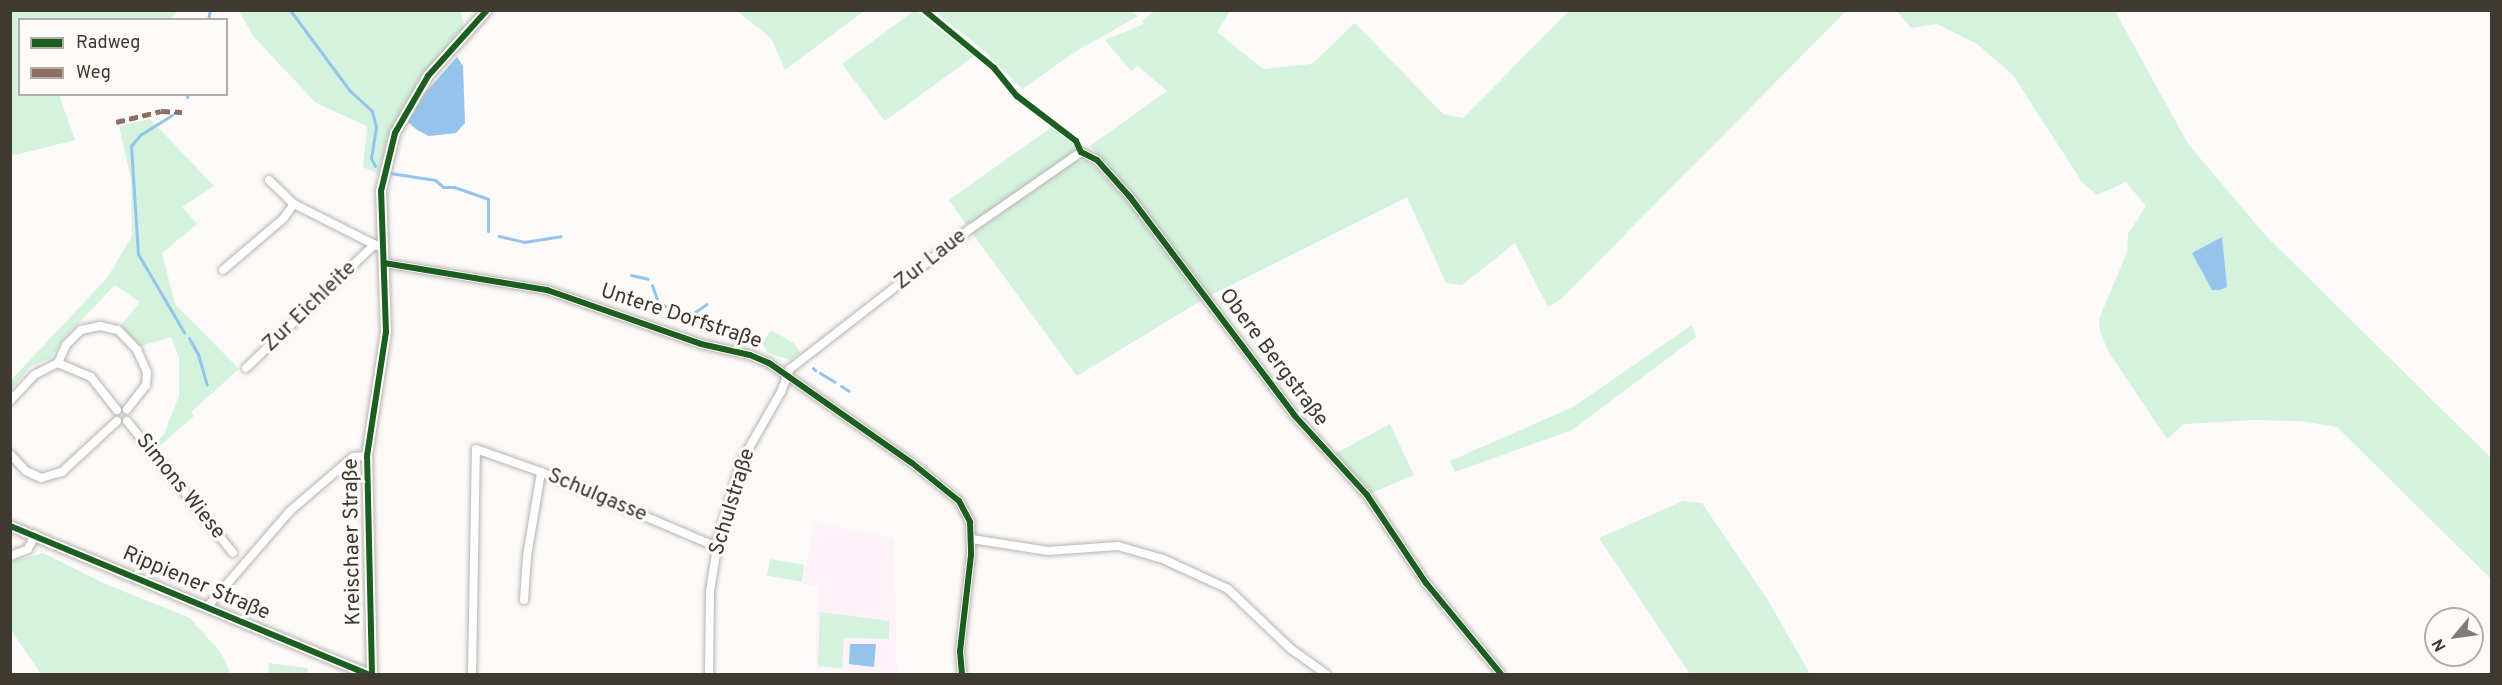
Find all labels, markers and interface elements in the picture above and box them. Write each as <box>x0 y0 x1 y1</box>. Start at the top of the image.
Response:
legend <box>18 18 228 96</box>
text: Radweg <box>76 32 140 55</box>
text: Weg <box>76 62 111 85</box>
street label: Zur Laue <box>890 224 972 296</box>
street label: Zur Eichleite <box>258 256 362 358</box>
street label: Untere Dorfstraße <box>597 279 765 355</box>
street label: Obere Bergstraße <box>1213 284 1333 432</box>
street label: Simons Wiese <box>130 429 230 545</box>
street label: Schulstraße <box>705 446 761 558</box>
street label: Kreischaer Straße <box>339 458 367 626</box>
street label: Schulgasse <box>543 464 651 528</box>
street label: Rippiener Straße <box>119 542 273 626</box>
north arrow <box>2424 607 2484 667</box>
text: N <box>2428 635 2452 655</box>

